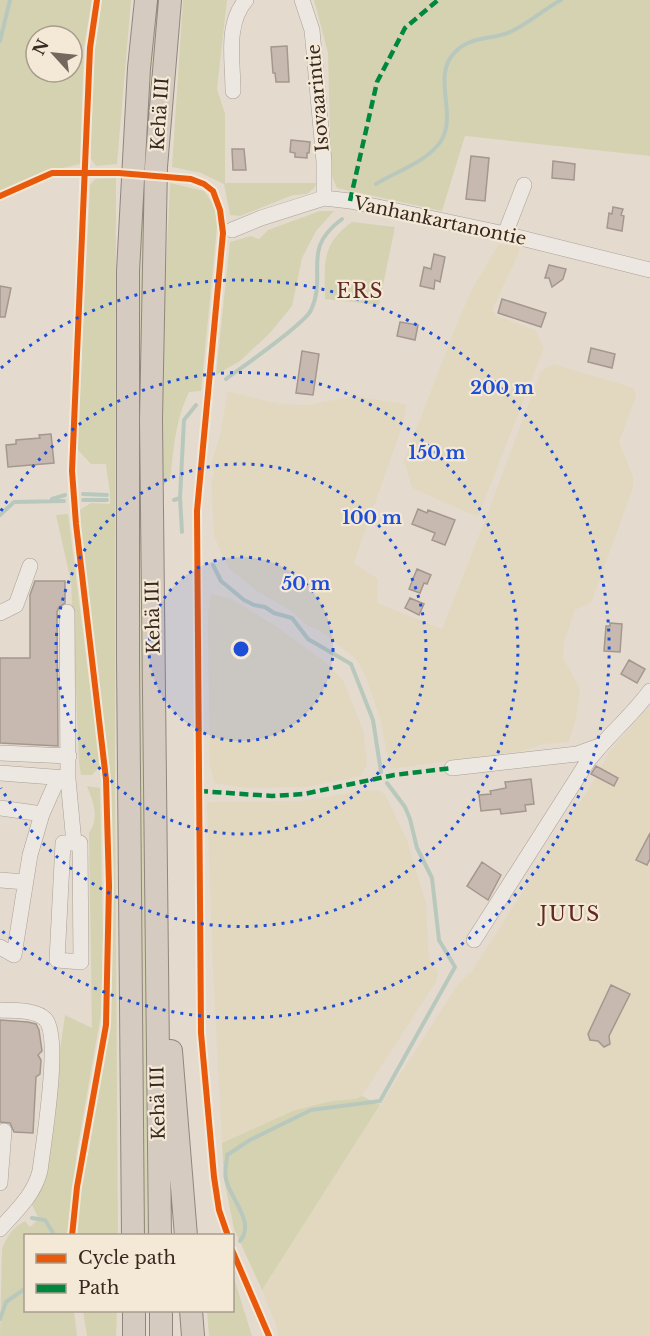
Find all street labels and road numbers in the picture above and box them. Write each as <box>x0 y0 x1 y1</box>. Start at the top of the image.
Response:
street label: Isovaarintie <box>302 43 334 153</box>
street label: Kehä III <box>146 76 174 152</box>
street label: Vanhankartanontie <box>351 192 528 250</box>
street label: Kehä III <box>141 580 165 654</box>
street label: Kehä III <box>146 1066 170 1140</box>

